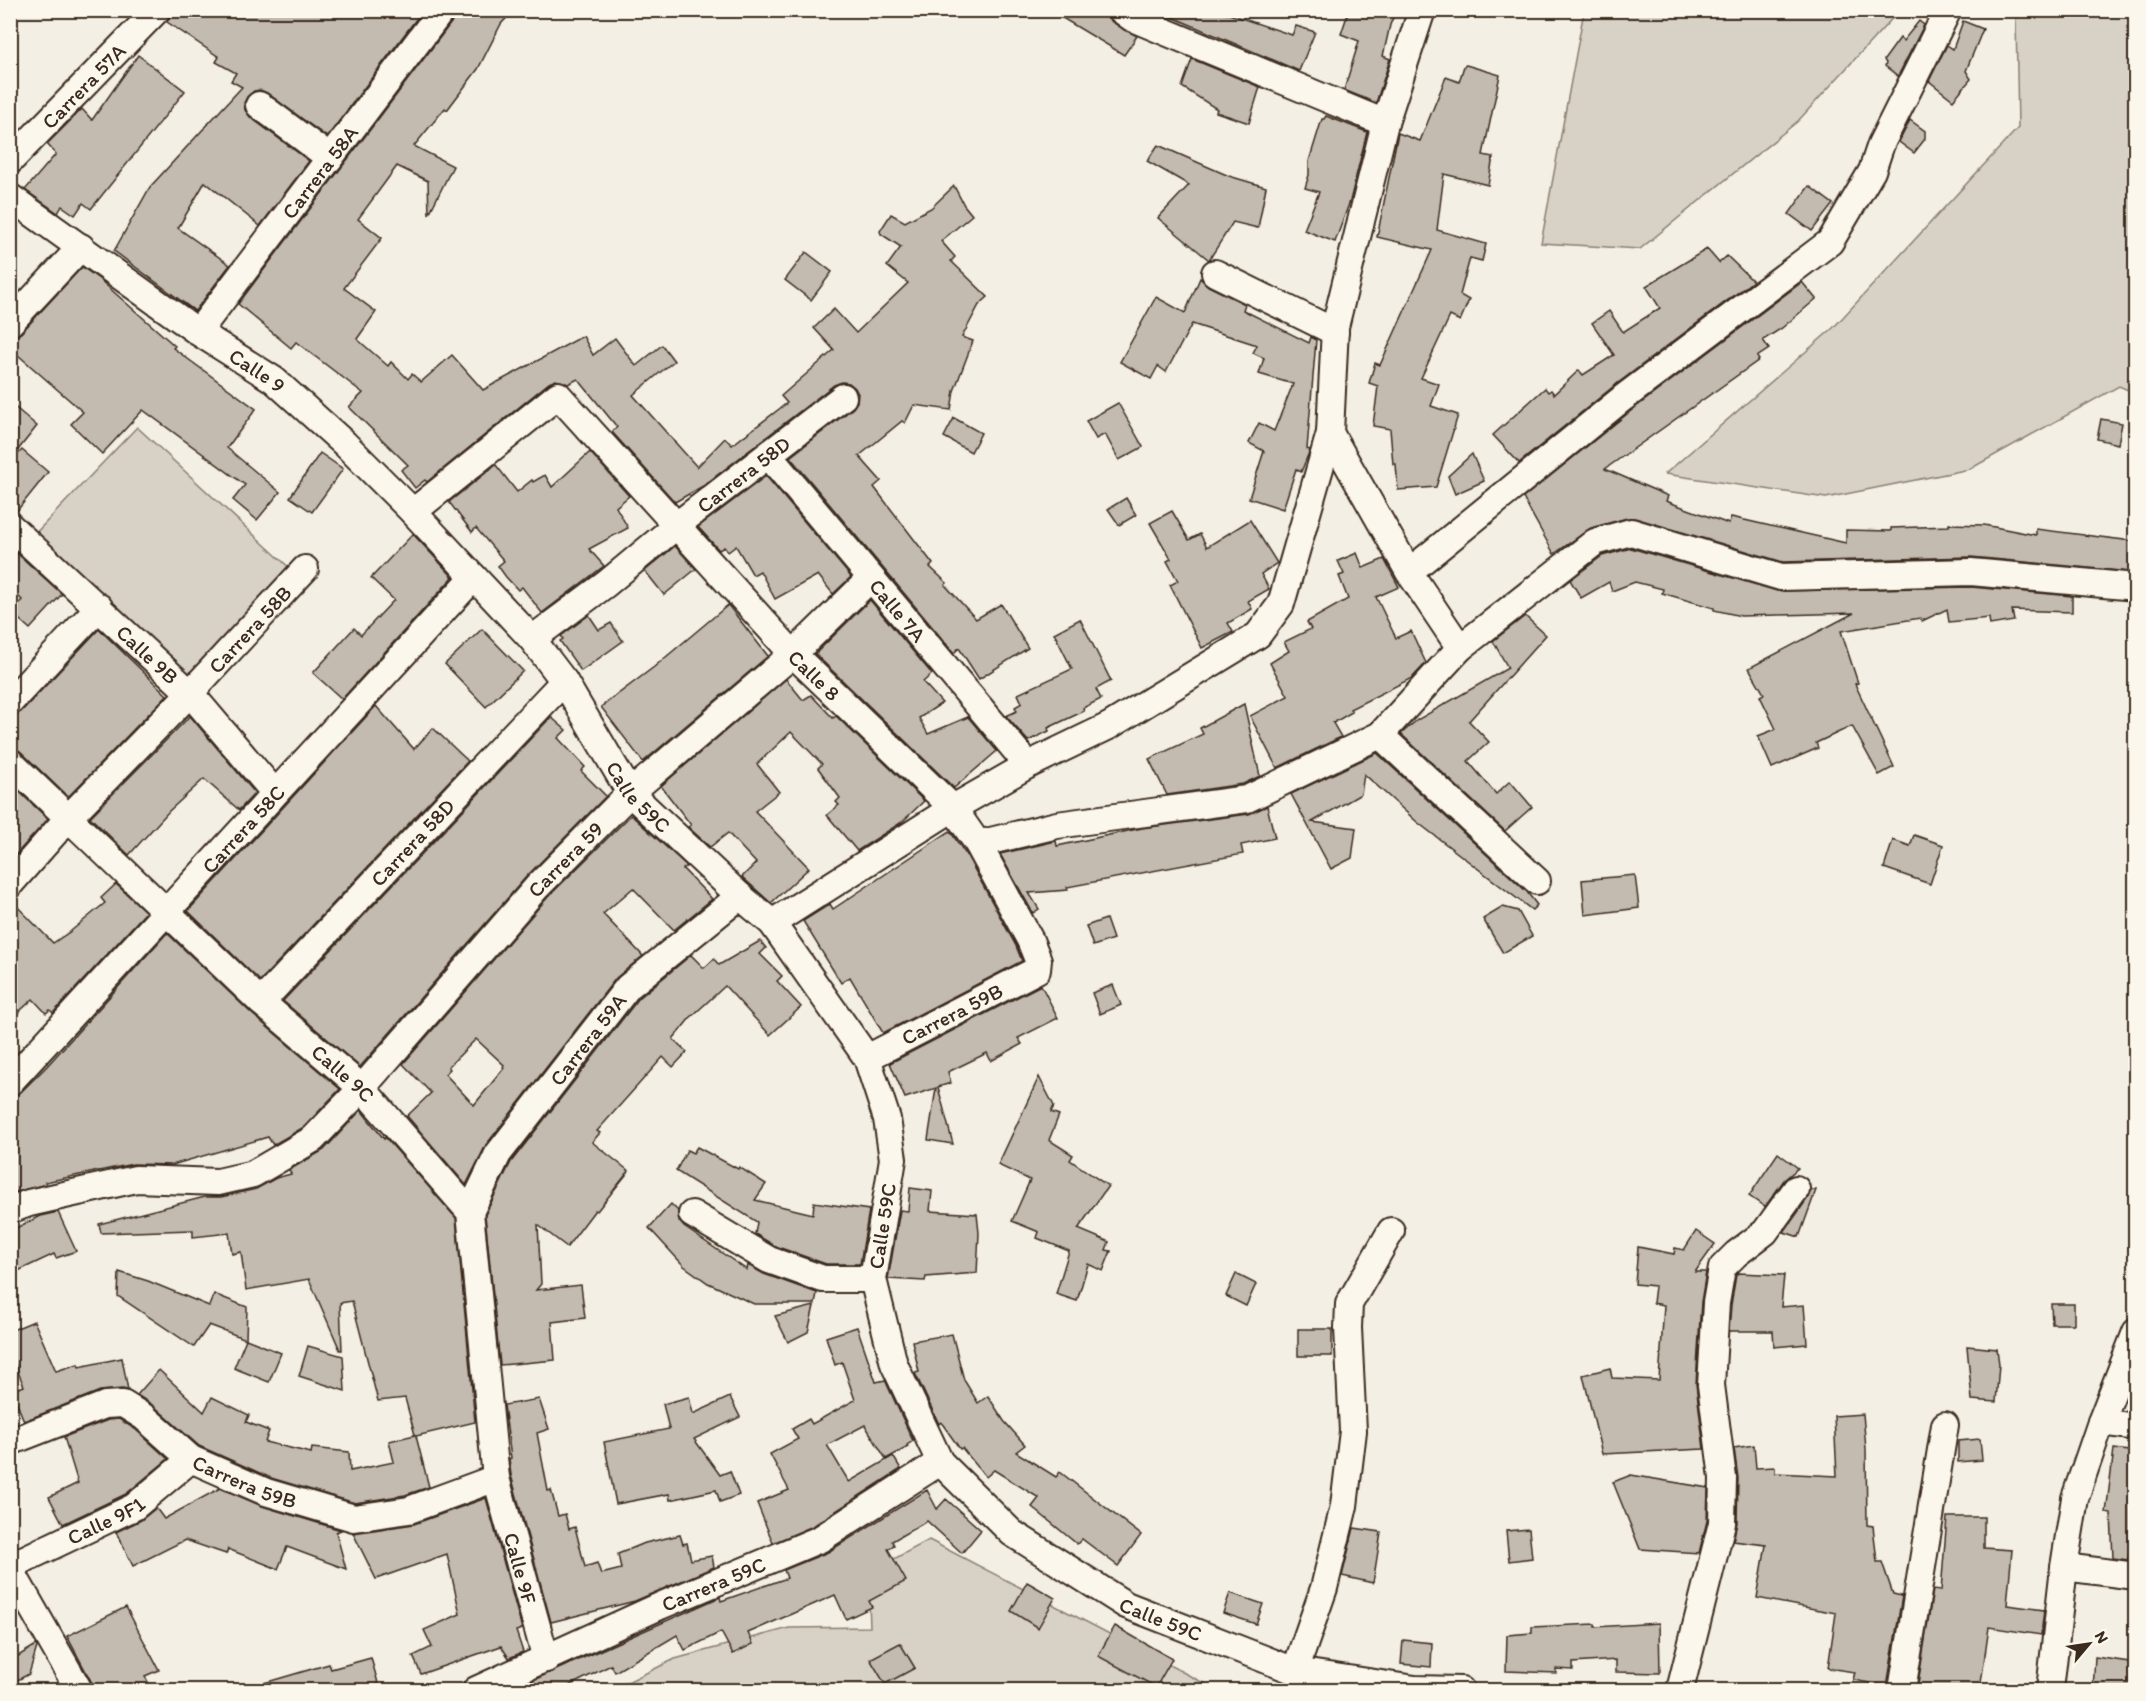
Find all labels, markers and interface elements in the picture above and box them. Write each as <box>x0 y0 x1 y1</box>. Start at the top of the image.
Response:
street label: Carrera 57A <box>36 37 131 134</box>
street label: Carrera 58A <box>276 120 363 223</box>
street label: Calle 9 <box>225 343 291 397</box>
street label: Carrera 58D <box>691 430 795 518</box>
street label: Calle 7A <box>864 573 932 647</box>
street label: Carrera 58B <box>203 580 296 678</box>
street label: Calle 9B <box>112 619 184 689</box>
street label: Calle 8 <box>783 644 846 705</box>
street label: Calle 59C <box>601 756 676 837</box>
street label: Carrera 58C <box>196 779 289 878</box>
street label: Carrera 58D <box>365 793 459 891</box>
street label: Carrera 59 <box>522 816 608 902</box>
street label: Carrera 59B <box>897 978 1007 1050</box>
street label: Carrera 59A <box>544 988 631 1090</box>
street label: Calle 9C <box>307 1038 381 1107</box>
street label: Calle 59C <box>863 1181 901 1271</box>
street label: Carrera 59B <box>189 1449 300 1513</box>
street label: Calle 9F1 <box>63 1491 150 1549</box>
street label: Calle 9F <box>499 1530 543 1607</box>
street label: Carrera 59C <box>658 1551 769 1617</box>
street label: Calle 59C <box>1116 1591 1206 1646</box>
north arrow <box>2059 1614 2119 1674</box>
text: N <box>2091 1628 2113 1646</box>

